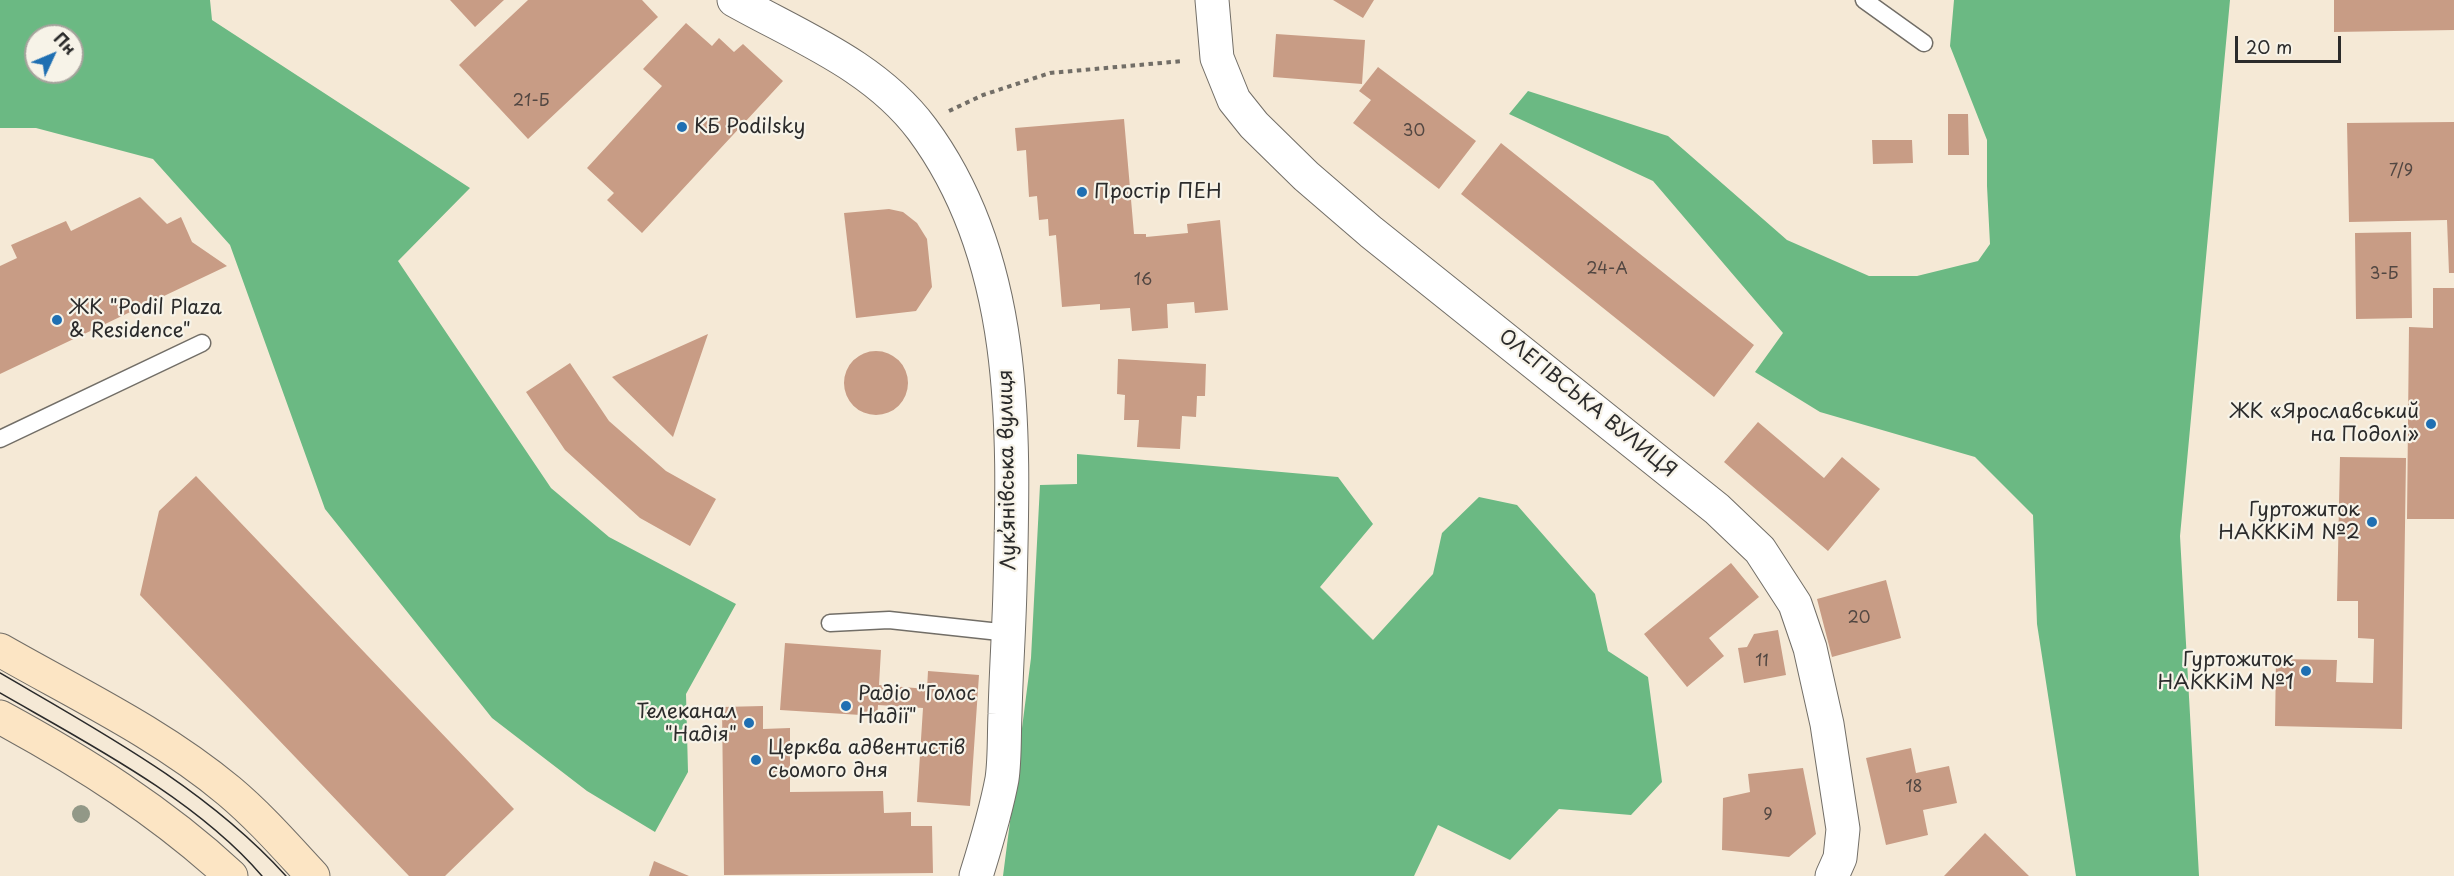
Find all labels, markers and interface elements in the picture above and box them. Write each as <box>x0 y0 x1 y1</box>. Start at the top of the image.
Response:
north arrow <box>24 24 84 84</box>
scale bar <box>2238 24 2344 62</box>
text: Пн <box>49 26 82 60</box>
text: 20 m <box>2246 33 2292 60</box>
house number: 21-Б <box>513 92 549 112</box>
place label: КБ Podilsky <box>694 115 805 139</box>
marker: КБ Podilsky <box>675 120 689 134</box>
house number: 30 <box>1403 122 1425 142</box>
house number: 7/9 <box>2389 162 2413 182</box>
place label: Простір ПЕН <box>1094 180 1222 204</box>
marker: Простір ПЕН <box>1075 185 1089 199</box>
house number: 24-А <box>1586 260 1628 280</box>
house number: 3-Б <box>2370 265 2398 285</box>
house number: 16 <box>1134 271 1152 291</box>
place label: ЖК "Podil Plaza & Residence" <box>69 296 222 343</box>
marker: ЖК "Podil Plaza & Residence" <box>50 313 64 327</box>
street label: ОЛЕГІВСЬКА ВУЛИЦЯ <box>1493 325 1681 483</box>
street label: Лукʼянівська вулиця <box>994 369 1022 571</box>
place label: ЖК «Ярославський на Подолі» <box>2230 400 2419 447</box>
marker: ЖК «Ярославський на Подолі» <box>2424 417 2438 431</box>
place label: Гуртожиток НАКККіМ №2 <box>2218 498 2360 545</box>
marker: Гуртожиток НАКККіМ №2 <box>2365 515 2379 529</box>
house number: 20 <box>1848 609 1870 629</box>
place label: Гуртожиток НАКККіМ №1 <box>2157 648 2294 695</box>
house number: 11 <box>1755 652 1769 672</box>
marker: Гуртожиток НАКККіМ №1 <box>2299 664 2313 678</box>
place label: Радіо "Голос Надії" <box>858 682 976 729</box>
marker: Радіо "Голос Надії" <box>839 699 853 713</box>
place label: Телеканал "Надія" <box>636 700 737 747</box>
marker: Телеканал "Надія" <box>742 716 756 730</box>
place label: Церква адвентистів сьомого дня <box>768 736 965 783</box>
marker: Церква адвентистів сьомого дня <box>749 753 763 767</box>
house number: 18 <box>1905 778 1923 798</box>
house number: 9 <box>1763 806 1773 826</box>

